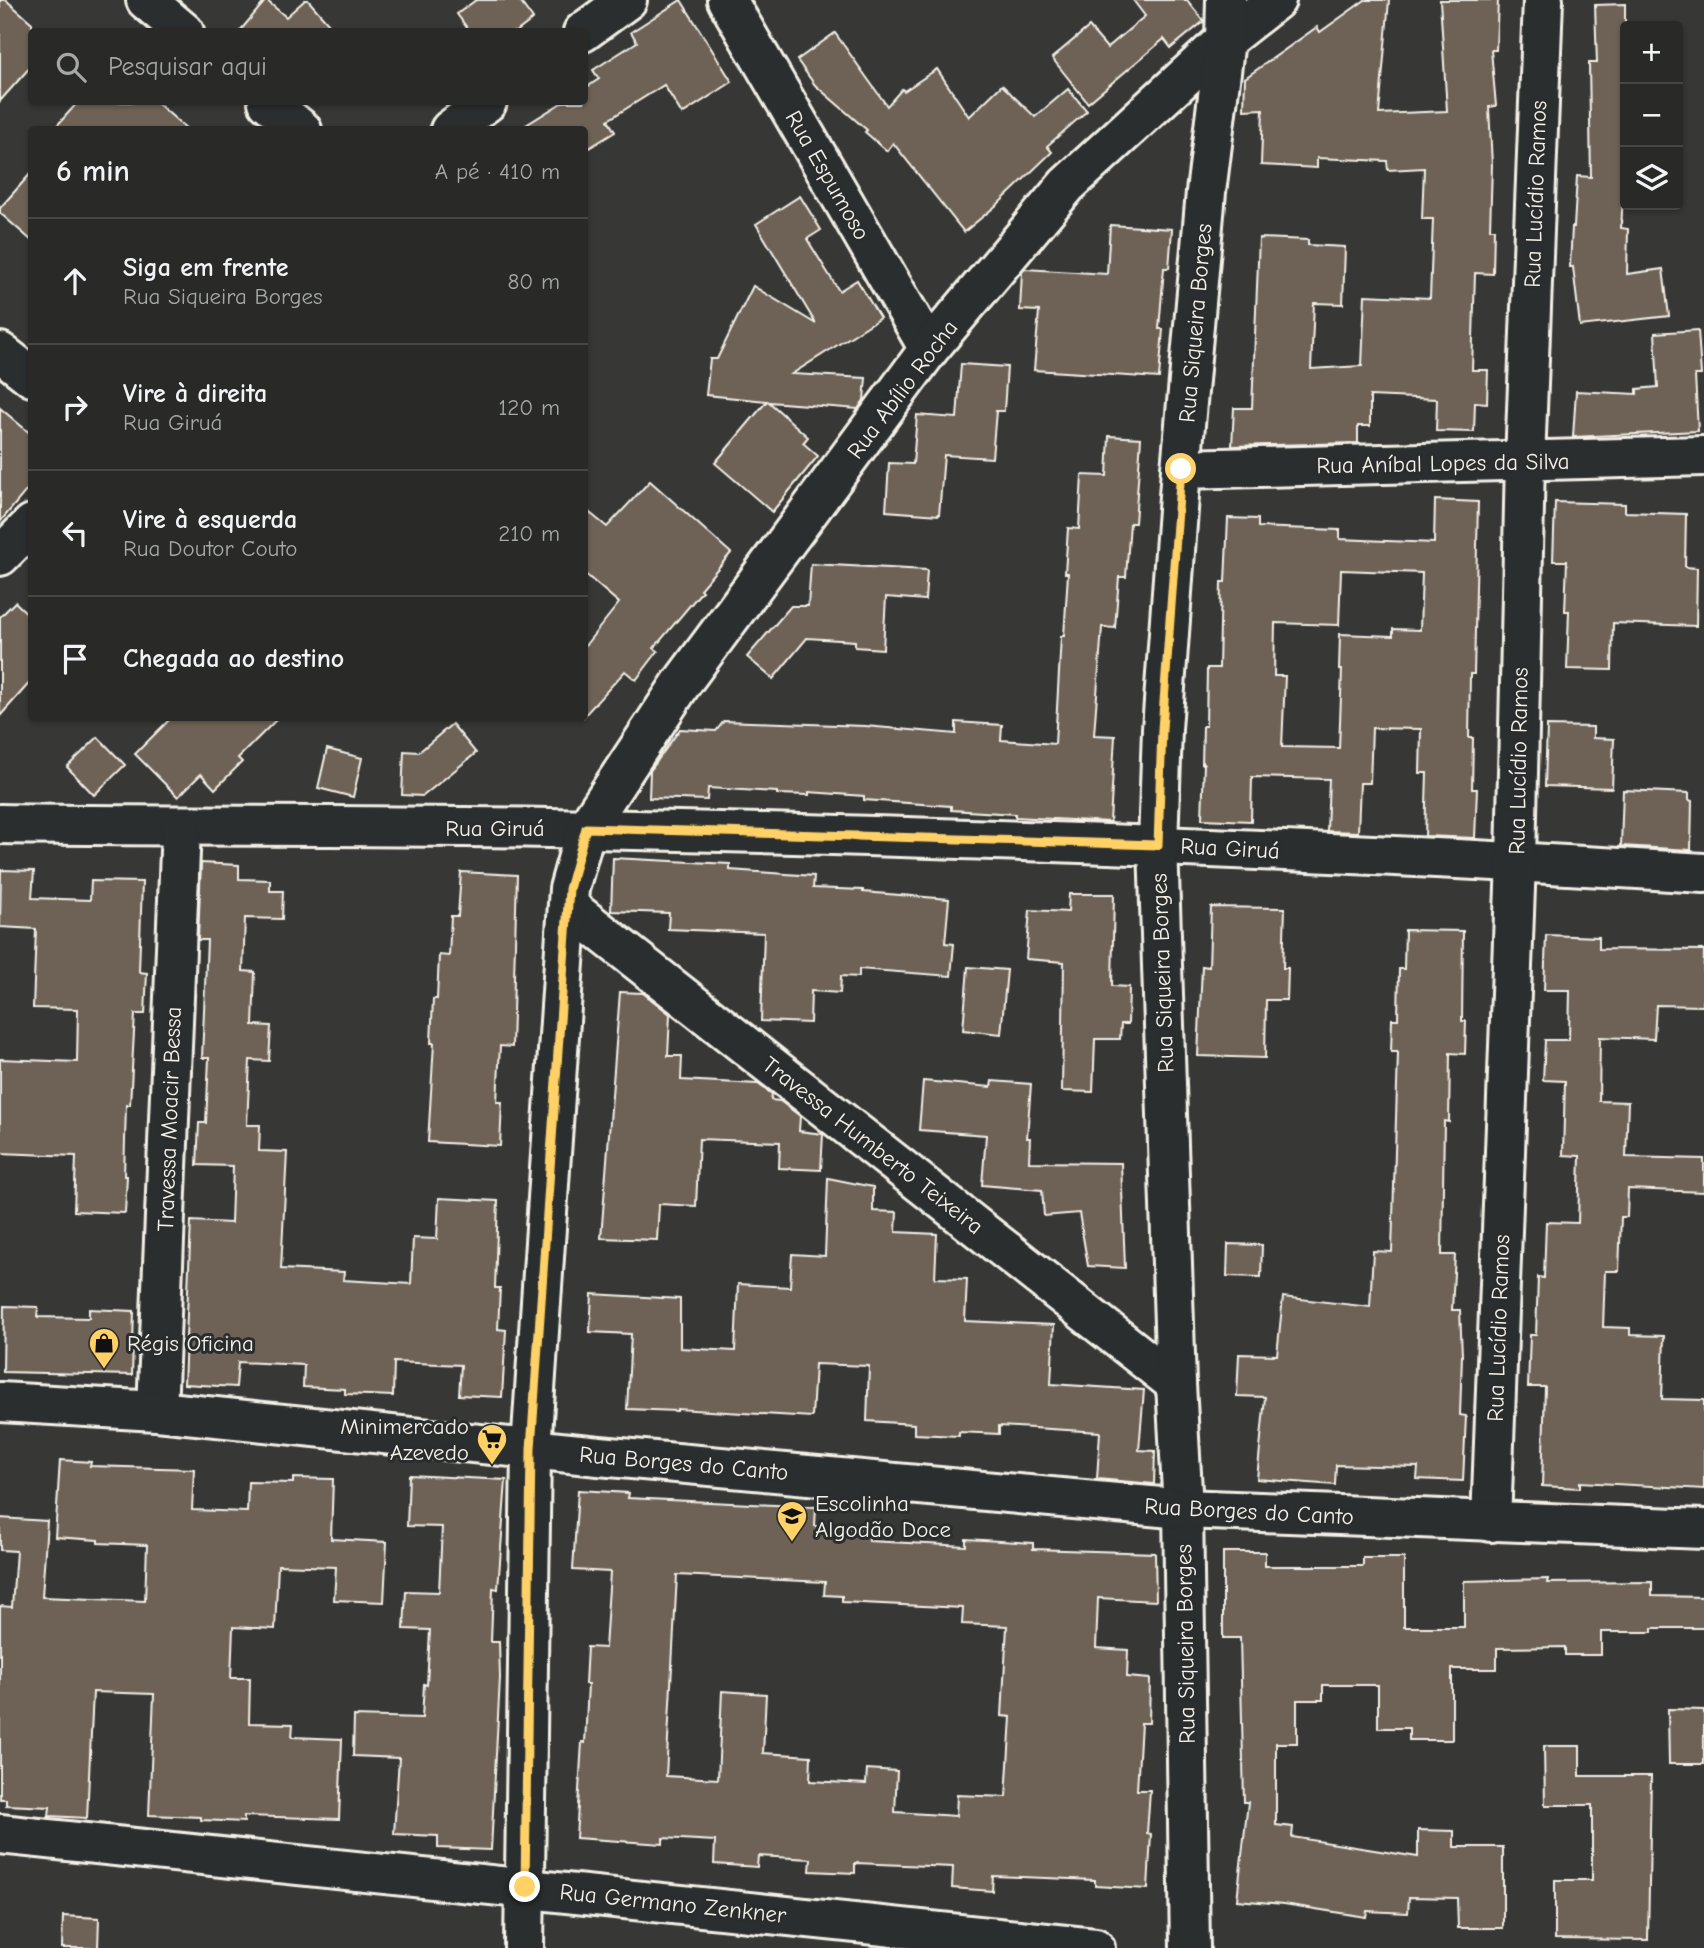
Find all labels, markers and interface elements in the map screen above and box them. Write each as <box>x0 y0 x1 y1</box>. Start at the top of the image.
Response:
map controls <box>1620 21 1683 210</box>
button: + <box>1620 21 1683 84</box>
search box <box>28 28 588 105</box>
icon: search <box>52 48 90 86</box>
text: Pesquisar aqui <box>108 52 267 82</box>
button: − <box>1620 84 1683 147</box>
street label: Rua Lucídio Ramos <box>1519 100 1552 288</box>
street label: Rua Espumoso <box>780 106 876 245</box>
button: layers <box>1620 147 1683 210</box>
text: 6 min <box>56 154 130 189</box>
text: A pé · 410 m <box>435 158 560 185</box>
street label: Rua Siqueira Borges <box>1173 222 1218 424</box>
text: Siga em frente <box>123 253 289 283</box>
icon: ahead <box>56 262 94 300</box>
text: 80 m <box>507 268 560 295</box>
text: Rua Siqueira Borges <box>123 283 323 310</box>
street label: Rua Abílio Rocha <box>841 315 963 464</box>
text: Vire à direita <box>123 379 267 409</box>
icon: right <box>56 388 94 426</box>
text: 120 m <box>498 394 560 421</box>
text: Rua Giruá <box>123 409 222 436</box>
street label: Rua Aníbal Lopes da Silva <box>1316 448 1570 479</box>
route start <box>1165 453 1196 484</box>
text: Vire à esquerda <box>123 505 297 535</box>
icon: left <box>56 514 94 552</box>
text: 210 m <box>498 520 560 547</box>
text: Rua Doutor Couto <box>123 535 297 562</box>
icon: arrive <box>56 640 94 678</box>
text: Chegada ao destino <box>123 644 344 674</box>
street label: Rua Lucídio Ramos <box>1503 667 1534 855</box>
street label: Rua Giruá <box>445 815 545 842</box>
street label: Rua Giruá <box>1180 832 1280 865</box>
street label: Rua Siqueira Borges <box>1146 873 1179 1073</box>
street label: Travessa Moacir Bessa <box>152 1006 187 1232</box>
street label: Travessa Humberto Teixeira <box>757 1051 988 1240</box>
street label: Rua Lucídio Ramos <box>1482 1234 1515 1422</box>
shop icon: Régis Oficina <box>87 1326 121 1370</box>
place label: Régis Oficina <box>127 1330 254 1357</box>
place label: Minimercado Azevedo <box>340 1413 469 1466</box>
supermarket icon: Minimercado Azevedo <box>475 1422 509 1466</box>
street label: Rua Borges do Canto <box>578 1441 790 1486</box>
place label: Escolinha Algodão Doce <box>815 1490 951 1543</box>
street label: Rua Borges do Canto <box>1144 1493 1354 1530</box>
school or university icon: Escolinha Algodão Doce <box>775 1499 809 1543</box>
street label: Rua Siqueira Borges <box>1170 1544 1201 1744</box>
route end <box>509 1871 540 1902</box>
street label: Rua Germano Zenkner <box>558 1878 788 1929</box>

